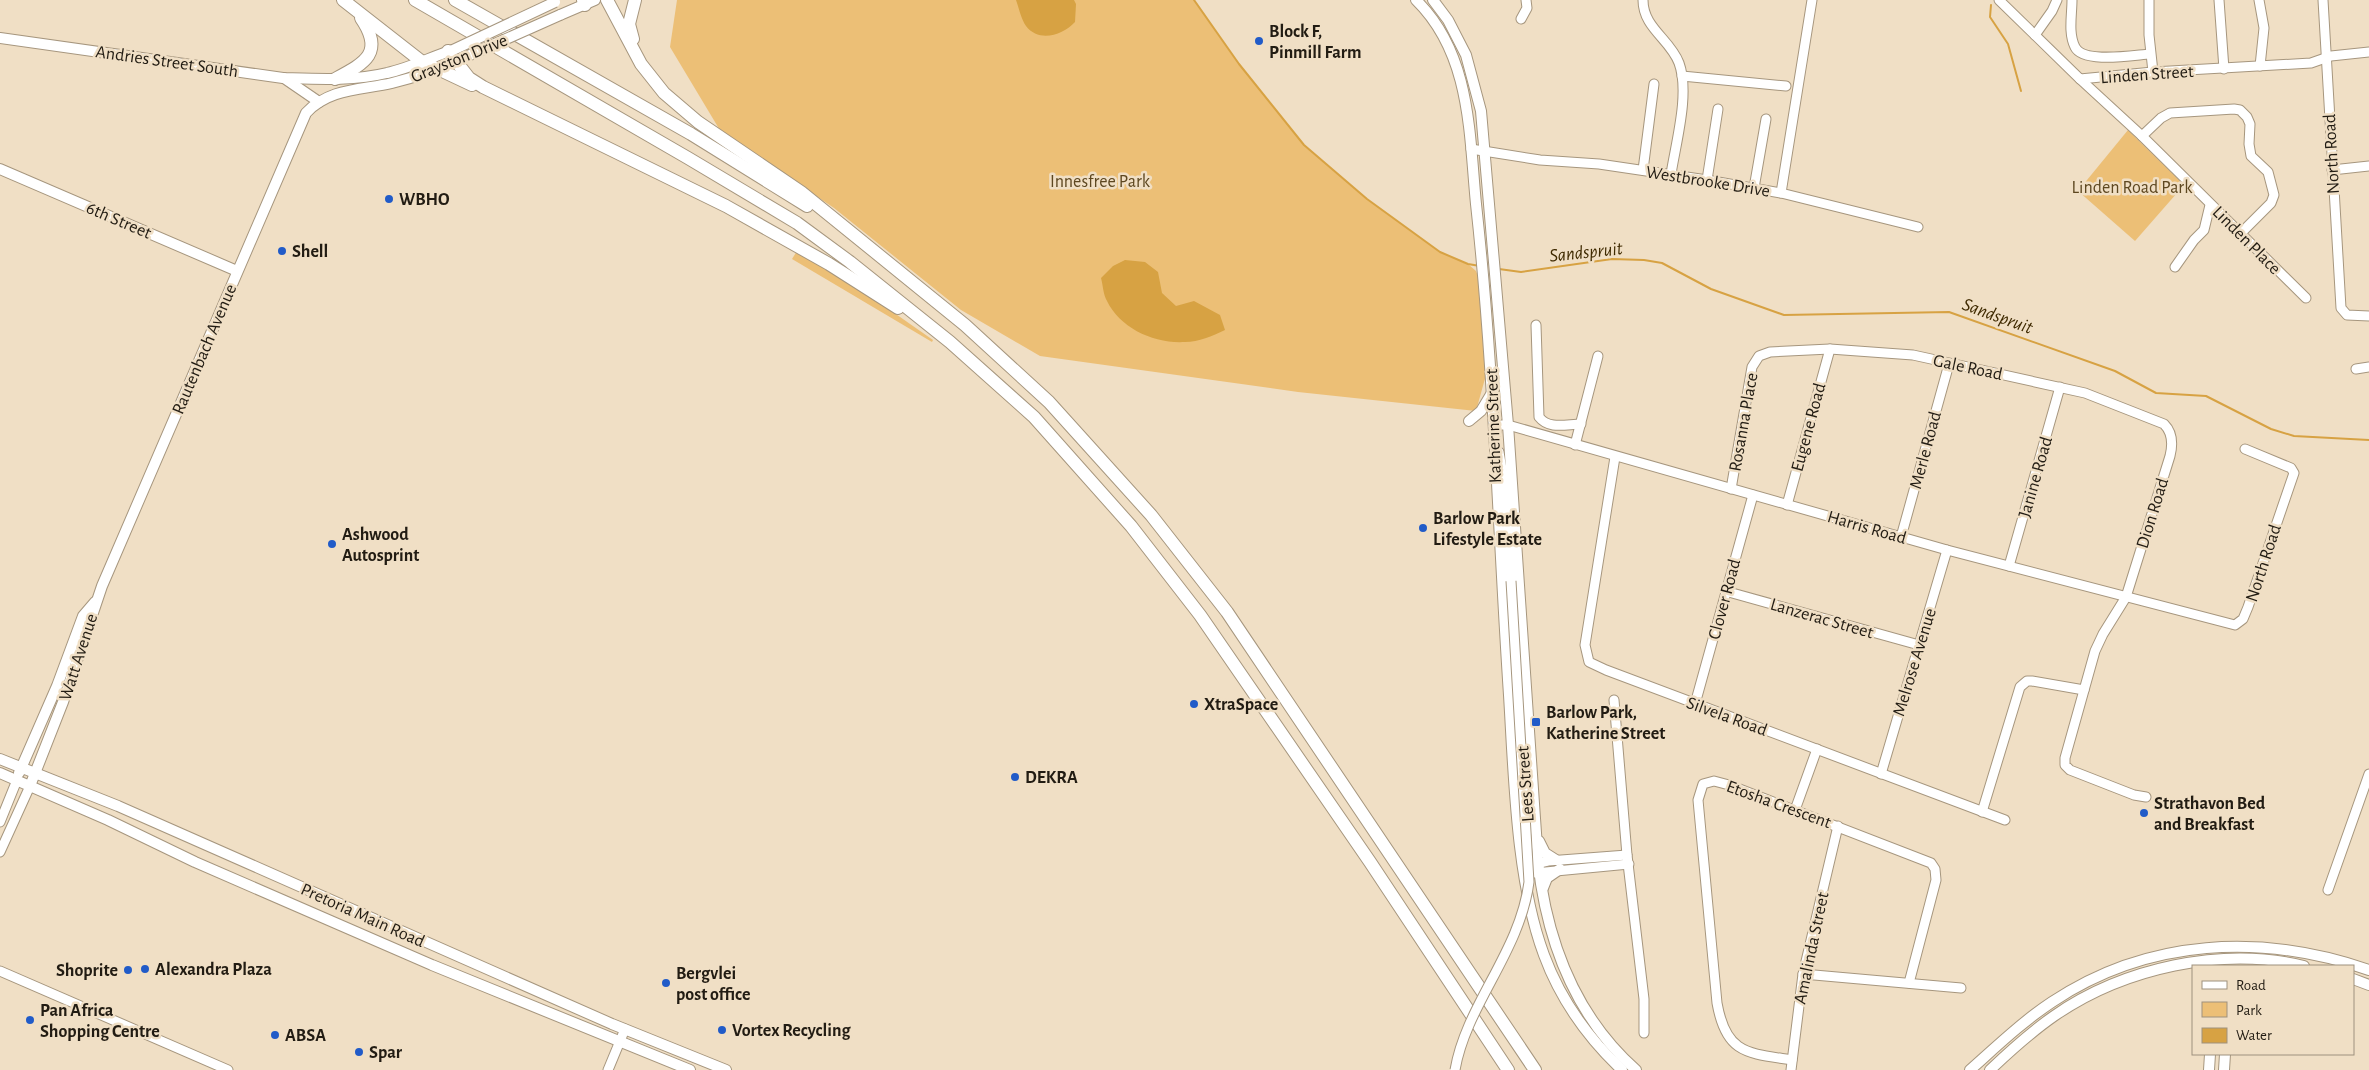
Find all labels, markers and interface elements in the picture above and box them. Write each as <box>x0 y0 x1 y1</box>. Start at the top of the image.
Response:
place label: Block F, Pinmill Farm <box>1269 23 1362 62</box>
street label: Grayston Drive <box>409 31 510 86</box>
marker: Block F, Pinmill Farm <box>1253 35 1265 47</box>
street label: Andries Street South <box>95 43 239 81</box>
street label: Linden Street <box>2100 63 2195 87</box>
street label: North Road <box>2321 113 2343 195</box>
street label: Westbrooke Drive <box>1645 163 1771 201</box>
park label: Innesfree Park <box>1050 173 1151 191</box>
park label: Linden Road Park <box>2072 179 2193 197</box>
place label: WBHO <box>399 191 450 209</box>
marker: WBHO <box>383 193 395 205</box>
street label: 6th Street <box>83 199 154 243</box>
street label: Linden Place <box>2209 203 2284 278</box>
water label: Sandspruit <box>1549 239 1624 266</box>
place label: Shell <box>292 243 328 261</box>
marker: Shell <box>276 245 288 257</box>
street label: Rautenbach Avenue <box>169 282 240 417</box>
water label: Sandspruit <box>1960 295 2036 338</box>
street label: Gale Road <box>1931 352 2004 384</box>
street label: Katherine Street <box>1483 368 1505 483</box>
street label: Rosanna Place <box>1726 371 1762 473</box>
street label: Eugene Road <box>1789 381 1829 474</box>
street label: Merle Road <box>1907 410 1945 491</box>
street label: Janine Road <box>2016 435 2056 520</box>
street label: Dion Road <box>2134 476 2172 551</box>
street label: Harris Road <box>1825 508 1908 548</box>
place label: Barlow Park Lifestyle Estate <box>1433 510 1542 549</box>
marker: Barlow Park Lifestyle Estate <box>1417 522 1429 534</box>
street label: North Road <box>2243 522 2285 604</box>
place label: Ashwood Autosprint <box>342 526 419 565</box>
marker: Ashwood Autosprint <box>326 538 338 550</box>
street label: Clover Road <box>1706 557 1744 642</box>
street label: Lanzerac Street <box>1768 596 1876 642</box>
street label: Melrose Avenue <box>1890 606 1940 718</box>
street label: Watt Avenue <box>56 612 101 703</box>
street label: Silvela Road <box>1684 694 1769 740</box>
place label: XtraSpace <box>1204 696 1278 714</box>
marker: XtraSpace <box>1188 698 1200 710</box>
place label: Barlow Park, Katherine Street <box>1546 704 1665 743</box>
marker: Barlow Park, Katherine Street <box>1530 716 1542 728</box>
street label: Lees Street <box>1514 745 1538 822</box>
place label: DEKRA <box>1025 769 1078 787</box>
marker: DEKRA <box>1009 771 1021 783</box>
street label: Etosha Crescent <box>1724 778 1834 832</box>
place label: Strathavon Bed and Breakfast <box>2154 795 2266 834</box>
marker: Strathavon Bed and Breakfast <box>2138 807 2150 819</box>
street label: Pretoria Main Road <box>298 881 427 951</box>
street label: Amalinda Street <box>1791 890 1833 1006</box>
place label: Alexandra Plaza <box>155 961 272 979</box>
place label: Shoprite <box>56 962 118 980</box>
marker: Alexandra Plaza <box>139 963 151 975</box>
marker: Shoprite <box>122 964 134 976</box>
place label: Bergvlei post office <box>676 965 751 1004</box>
legend <box>2192 965 2354 1055</box>
marker: Bergvlei post office <box>660 977 672 989</box>
text: Road <box>2236 978 2266 993</box>
place label: Pan Africa Shopping Centre <box>40 1002 160 1041</box>
text: Park <box>2236 1003 2262 1018</box>
marker: Pan Africa Shopping Centre <box>24 1014 36 1026</box>
place label: Vortex Recycling <box>732 1022 851 1040</box>
marker: Vortex Recycling <box>716 1024 728 1036</box>
place label: ABSA <box>285 1027 326 1045</box>
text: Water <box>2236 1028 2272 1043</box>
marker: ABSA <box>269 1029 281 1041</box>
place label: Spar <box>369 1044 403 1062</box>
marker: Spar <box>353 1046 365 1058</box>

